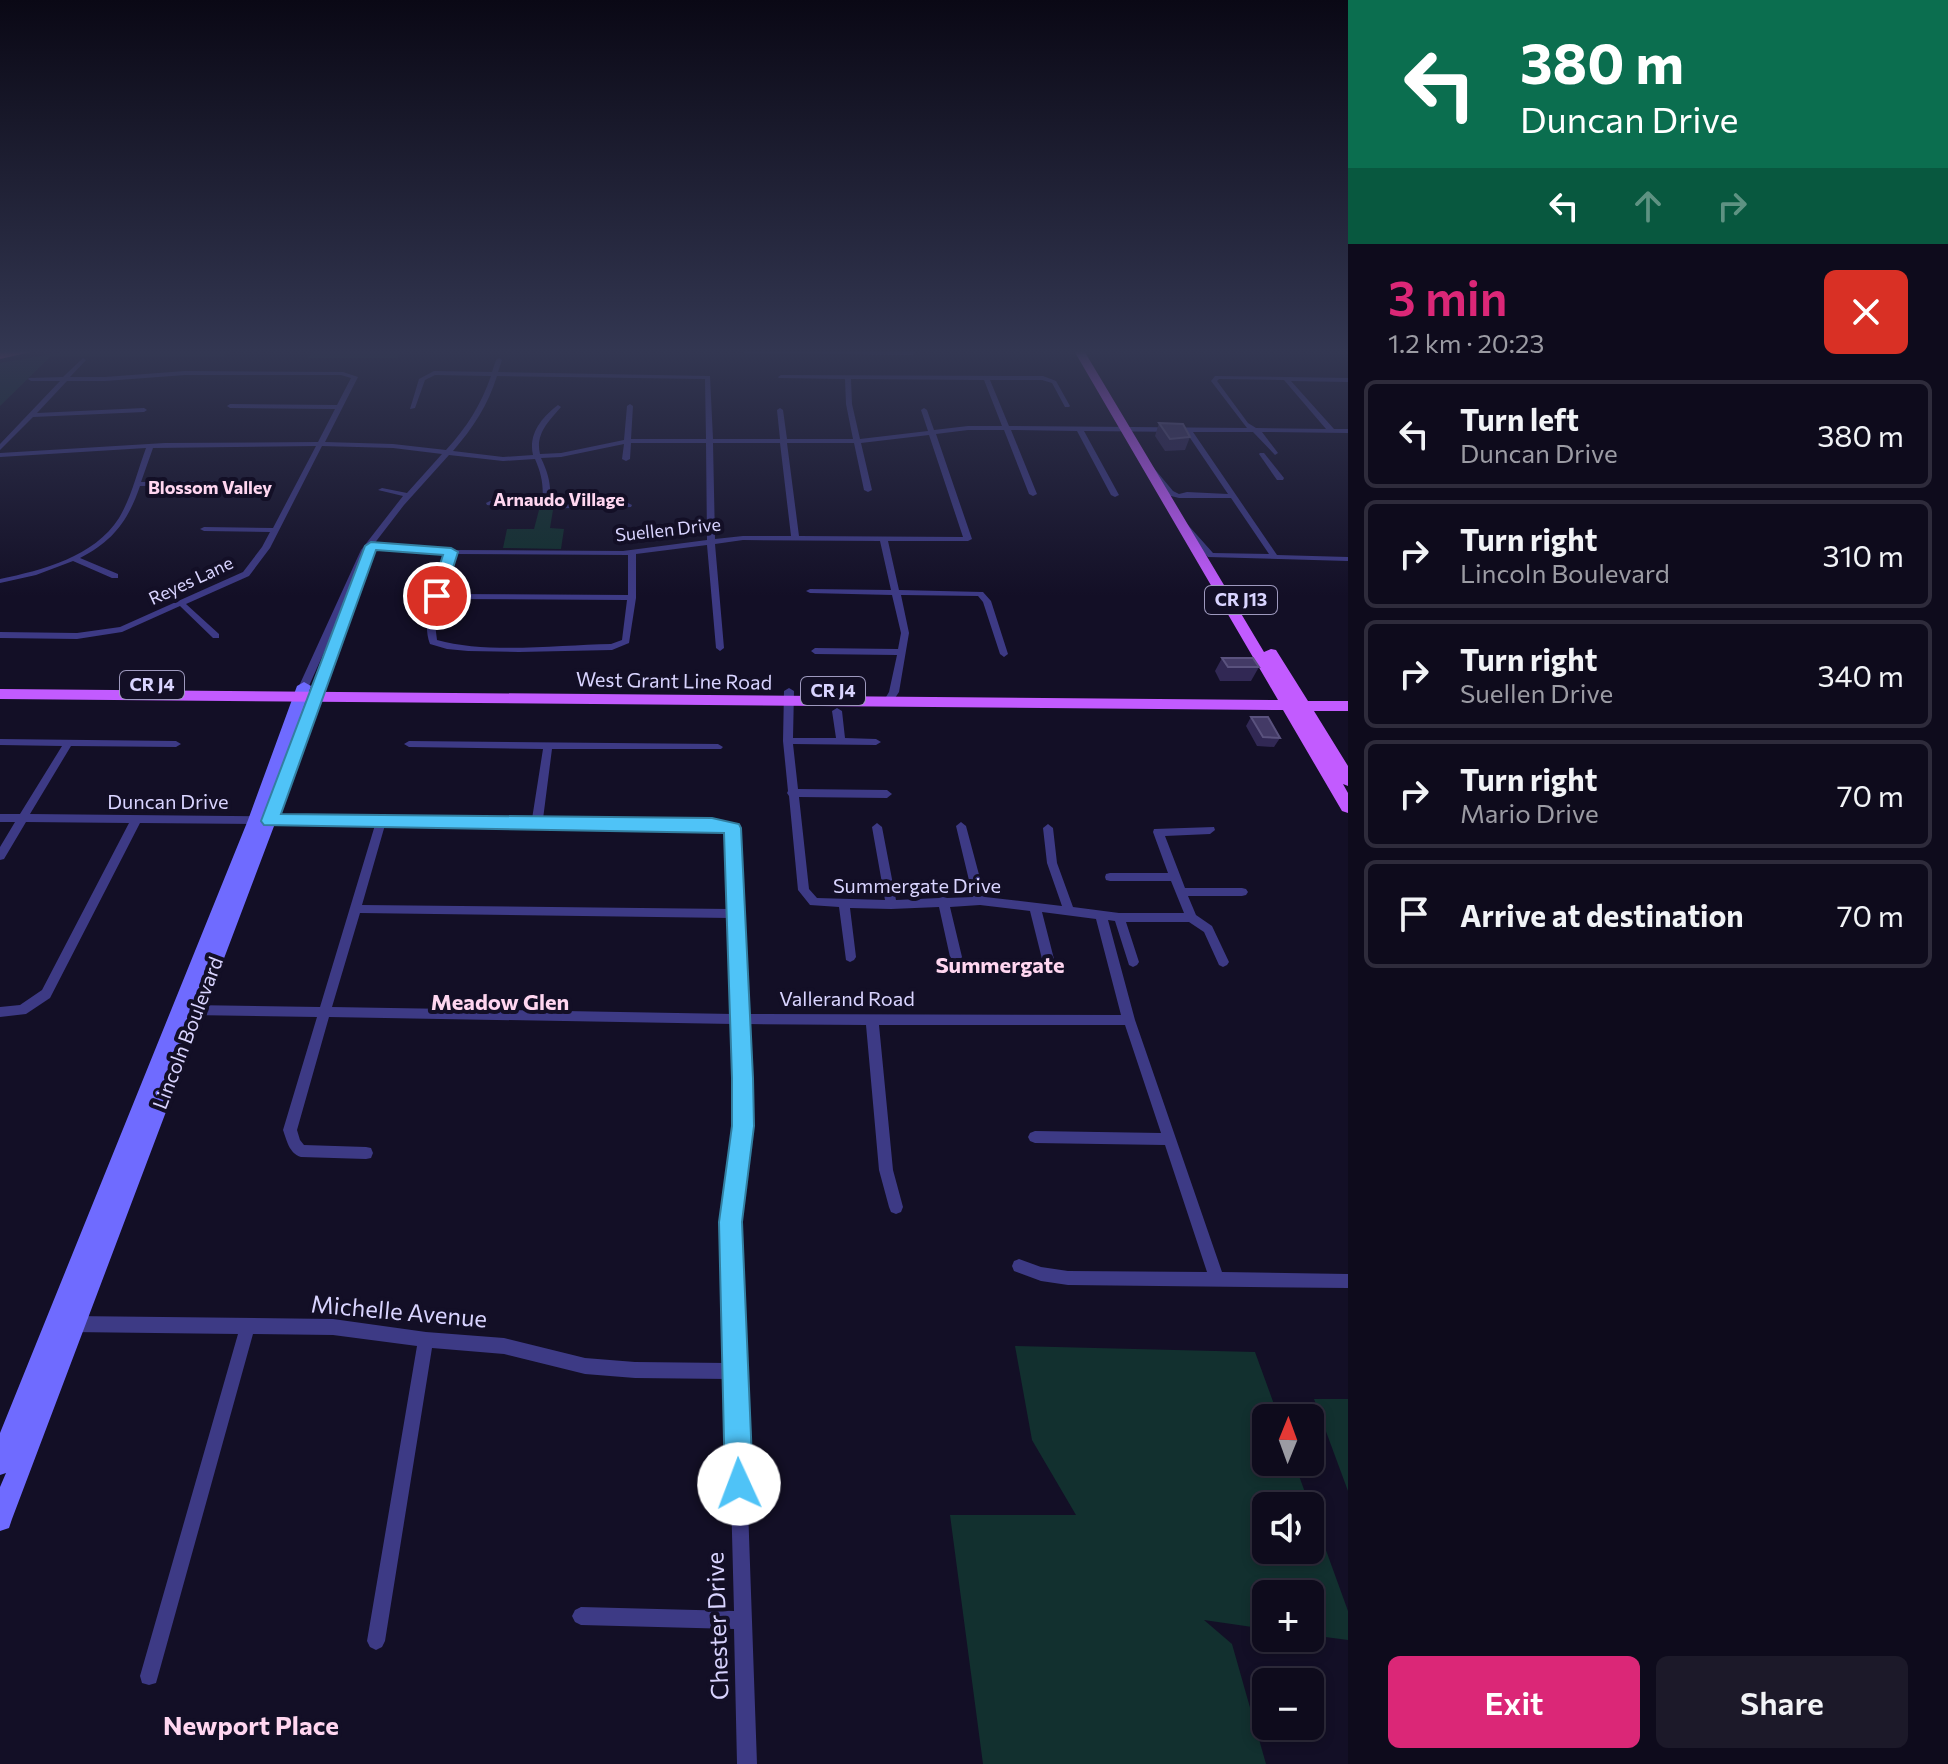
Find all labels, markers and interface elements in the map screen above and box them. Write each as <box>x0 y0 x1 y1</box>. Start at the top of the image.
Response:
text: 380 m <box>1520 27 1684 96</box>
icon: left <box>1388 32 1492 136</box>
text: Duncan Drive <box>1520 96 1738 140</box>
icon: left <box>1542 184 1586 228</box>
icon: ahead <box>1626 184 1670 228</box>
icon: right <box>1710 184 1754 228</box>
text: 3 min <box>1388 267 1508 326</box>
button: close <box>1824 270 1908 354</box>
text: 1.2 km · 20:23 <box>1388 327 1544 358</box>
text: Turn left <box>1460 400 1579 437</box>
icon: left <box>1392 412 1436 456</box>
text: 380 m <box>1817 416 1904 453</box>
text: Duncan Drive <box>1460 437 1618 468</box>
district label: Blossom Valley <box>148 476 272 498</box>
district label: Arnaudo Village <box>493 488 625 510</box>
street label: Suellen Drive <box>614 513 722 545</box>
text: Turn right <box>1460 520 1597 557</box>
icon: right <box>1392 532 1436 576</box>
text: 310 m <box>1823 536 1904 573</box>
street label: Reyes Lane <box>145 551 236 609</box>
text: Lincoln Boulevard <box>1460 557 1670 588</box>
pin <box>403 562 471 630</box>
icon: arrive <box>415 574 459 618</box>
road number: CR J13 <box>1205 586 1277 614</box>
text: Turn right <box>1460 640 1597 677</box>
icon: right <box>1392 652 1436 696</box>
text: 340 m <box>1817 656 1904 693</box>
street label: West Grant Line Road <box>576 666 772 694</box>
road number: CR J4 <box>120 671 184 699</box>
road number: CR J4 <box>801 677 865 705</box>
text: Suellen Drive <box>1460 677 1613 708</box>
text: Turn right <box>1460 760 1597 797</box>
icon: right <box>1392 772 1436 816</box>
text: 70 m <box>1837 776 1904 813</box>
street label: Duncan Drive <box>107 789 229 813</box>
text: Mario Drive <box>1460 797 1599 828</box>
street label: Summergate Drive <box>833 873 1001 897</box>
icon: arrive <box>1392 892 1436 936</box>
text: Arrive at destination <box>1460 896 1744 933</box>
text: 70 m <box>1837 896 1904 933</box>
district label: Summergate <box>935 951 1065 978</box>
street label: Lincoln Boulevard <box>147 953 227 1112</box>
street label: Vallerand Road <box>779 986 915 1010</box>
district label: Meadow Glen <box>431 988 569 1015</box>
street label: Michelle Avenue <box>310 1288 489 1333</box>
north arrow <box>1252 1404 1324 1476</box>
map controls <box>1252 1404 1324 1740</box>
position arrow <box>697 1442 781 1526</box>
button: sound <box>1252 1492 1324 1564</box>
street label: Chester Drive <box>699 1551 734 1701</box>
button: + <box>1252 1580 1324 1652</box>
button: Exit <box>1388 1656 1640 1748</box>
button: Share <box>1656 1656 1908 1748</box>
button: − <box>1252 1668 1324 1740</box>
district label: Newport Place <box>163 1709 339 1740</box>

